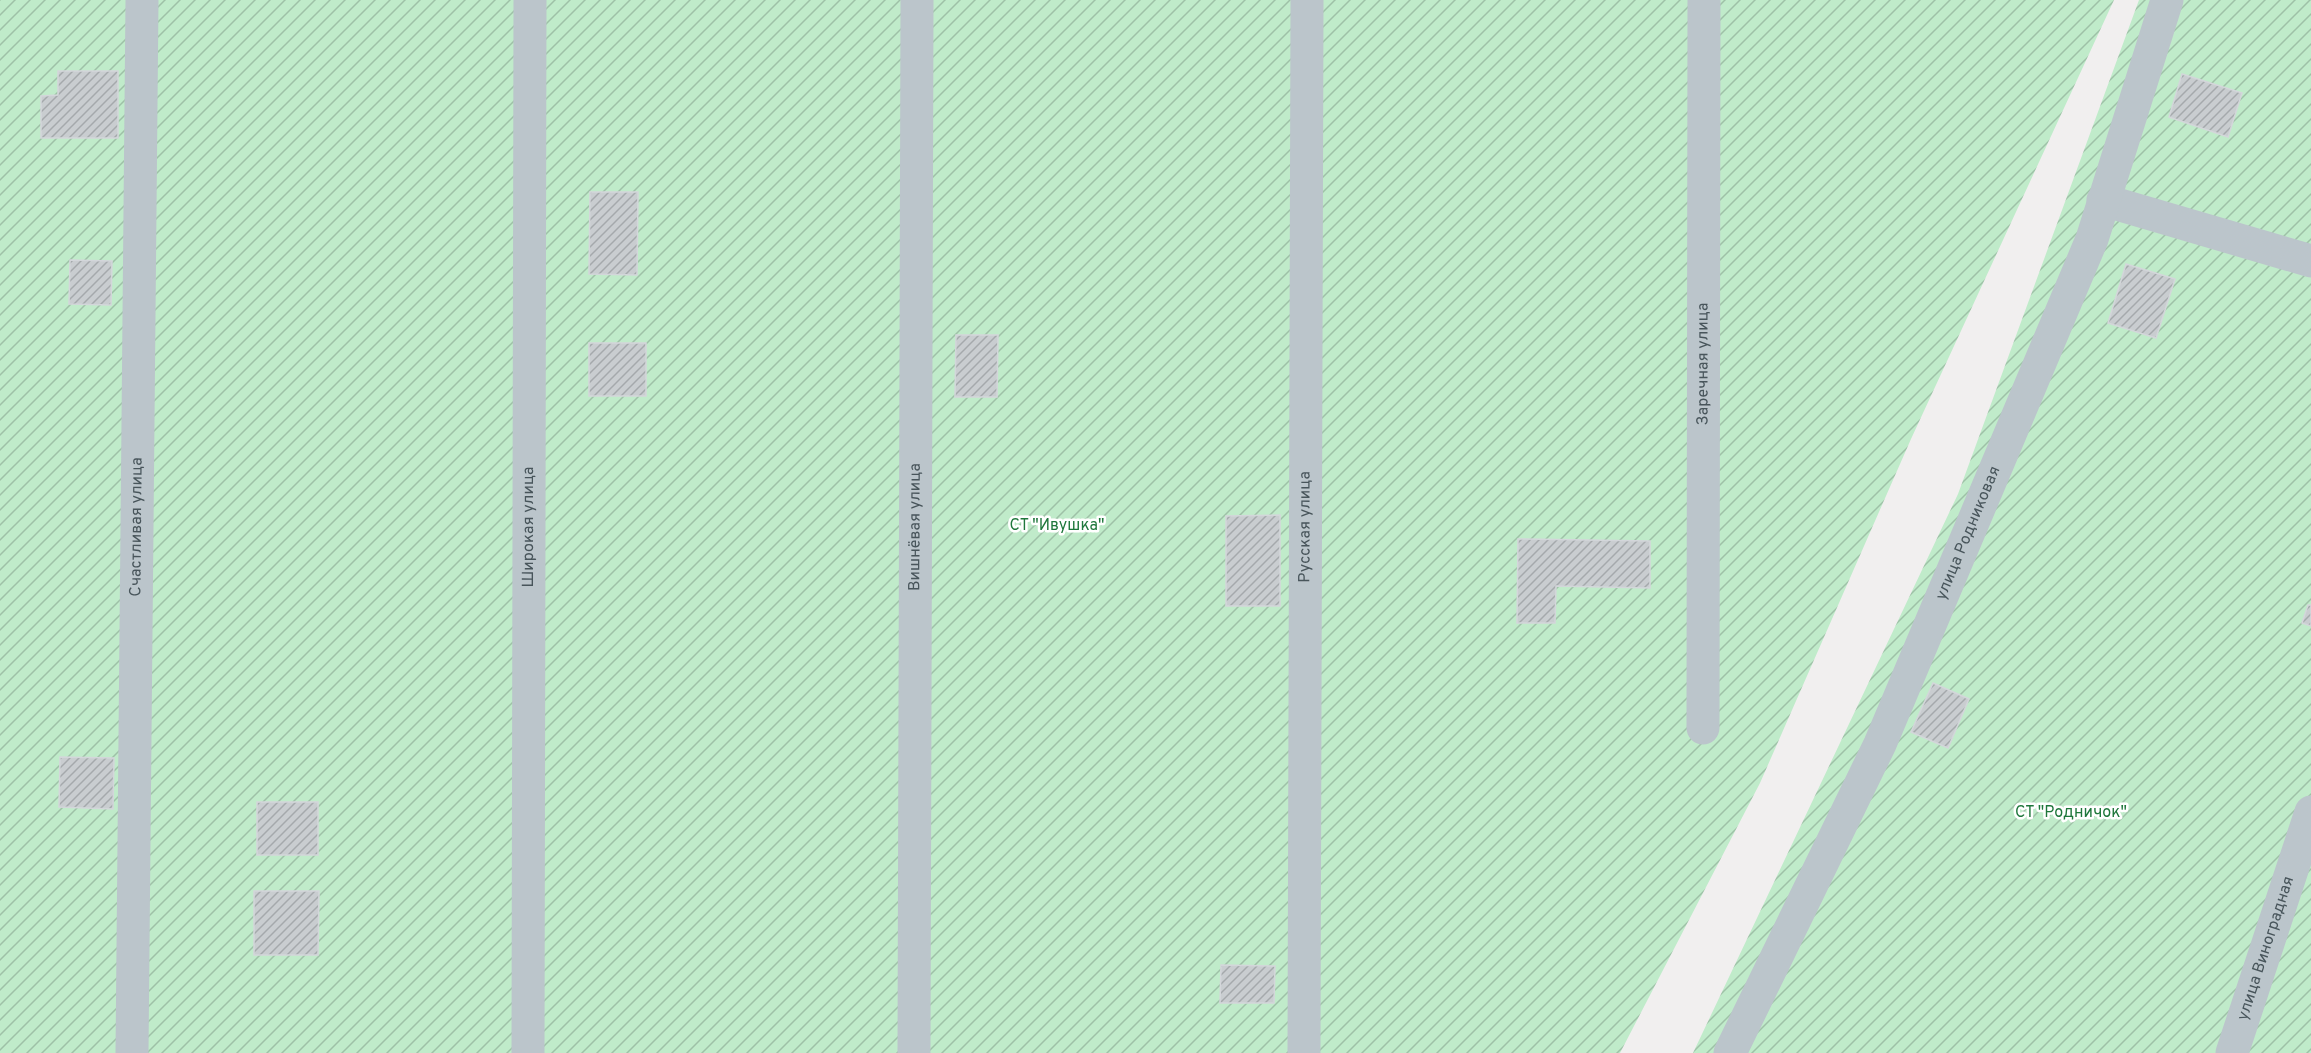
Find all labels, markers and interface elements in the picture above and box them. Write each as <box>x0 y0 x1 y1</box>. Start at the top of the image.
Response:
street label: Заречная улица <box>1693 303 1714 425</box>
street label: Счастливая улица <box>126 457 148 597</box>
street label: Вишнёвая улица <box>905 463 926 591</box>
street label: улица Родниковая <box>1931 463 2005 603</box>
street label: Широкая улица <box>519 467 539 587</box>
street label: Русская улица <box>1295 471 1316 583</box>
park label: СТ "Ивушка" <box>1010 516 1104 536</box>
park label: СТ "Родничок" <box>2015 803 2127 823</box>
street label: улица Виноградная <box>2233 874 2299 1023</box>

